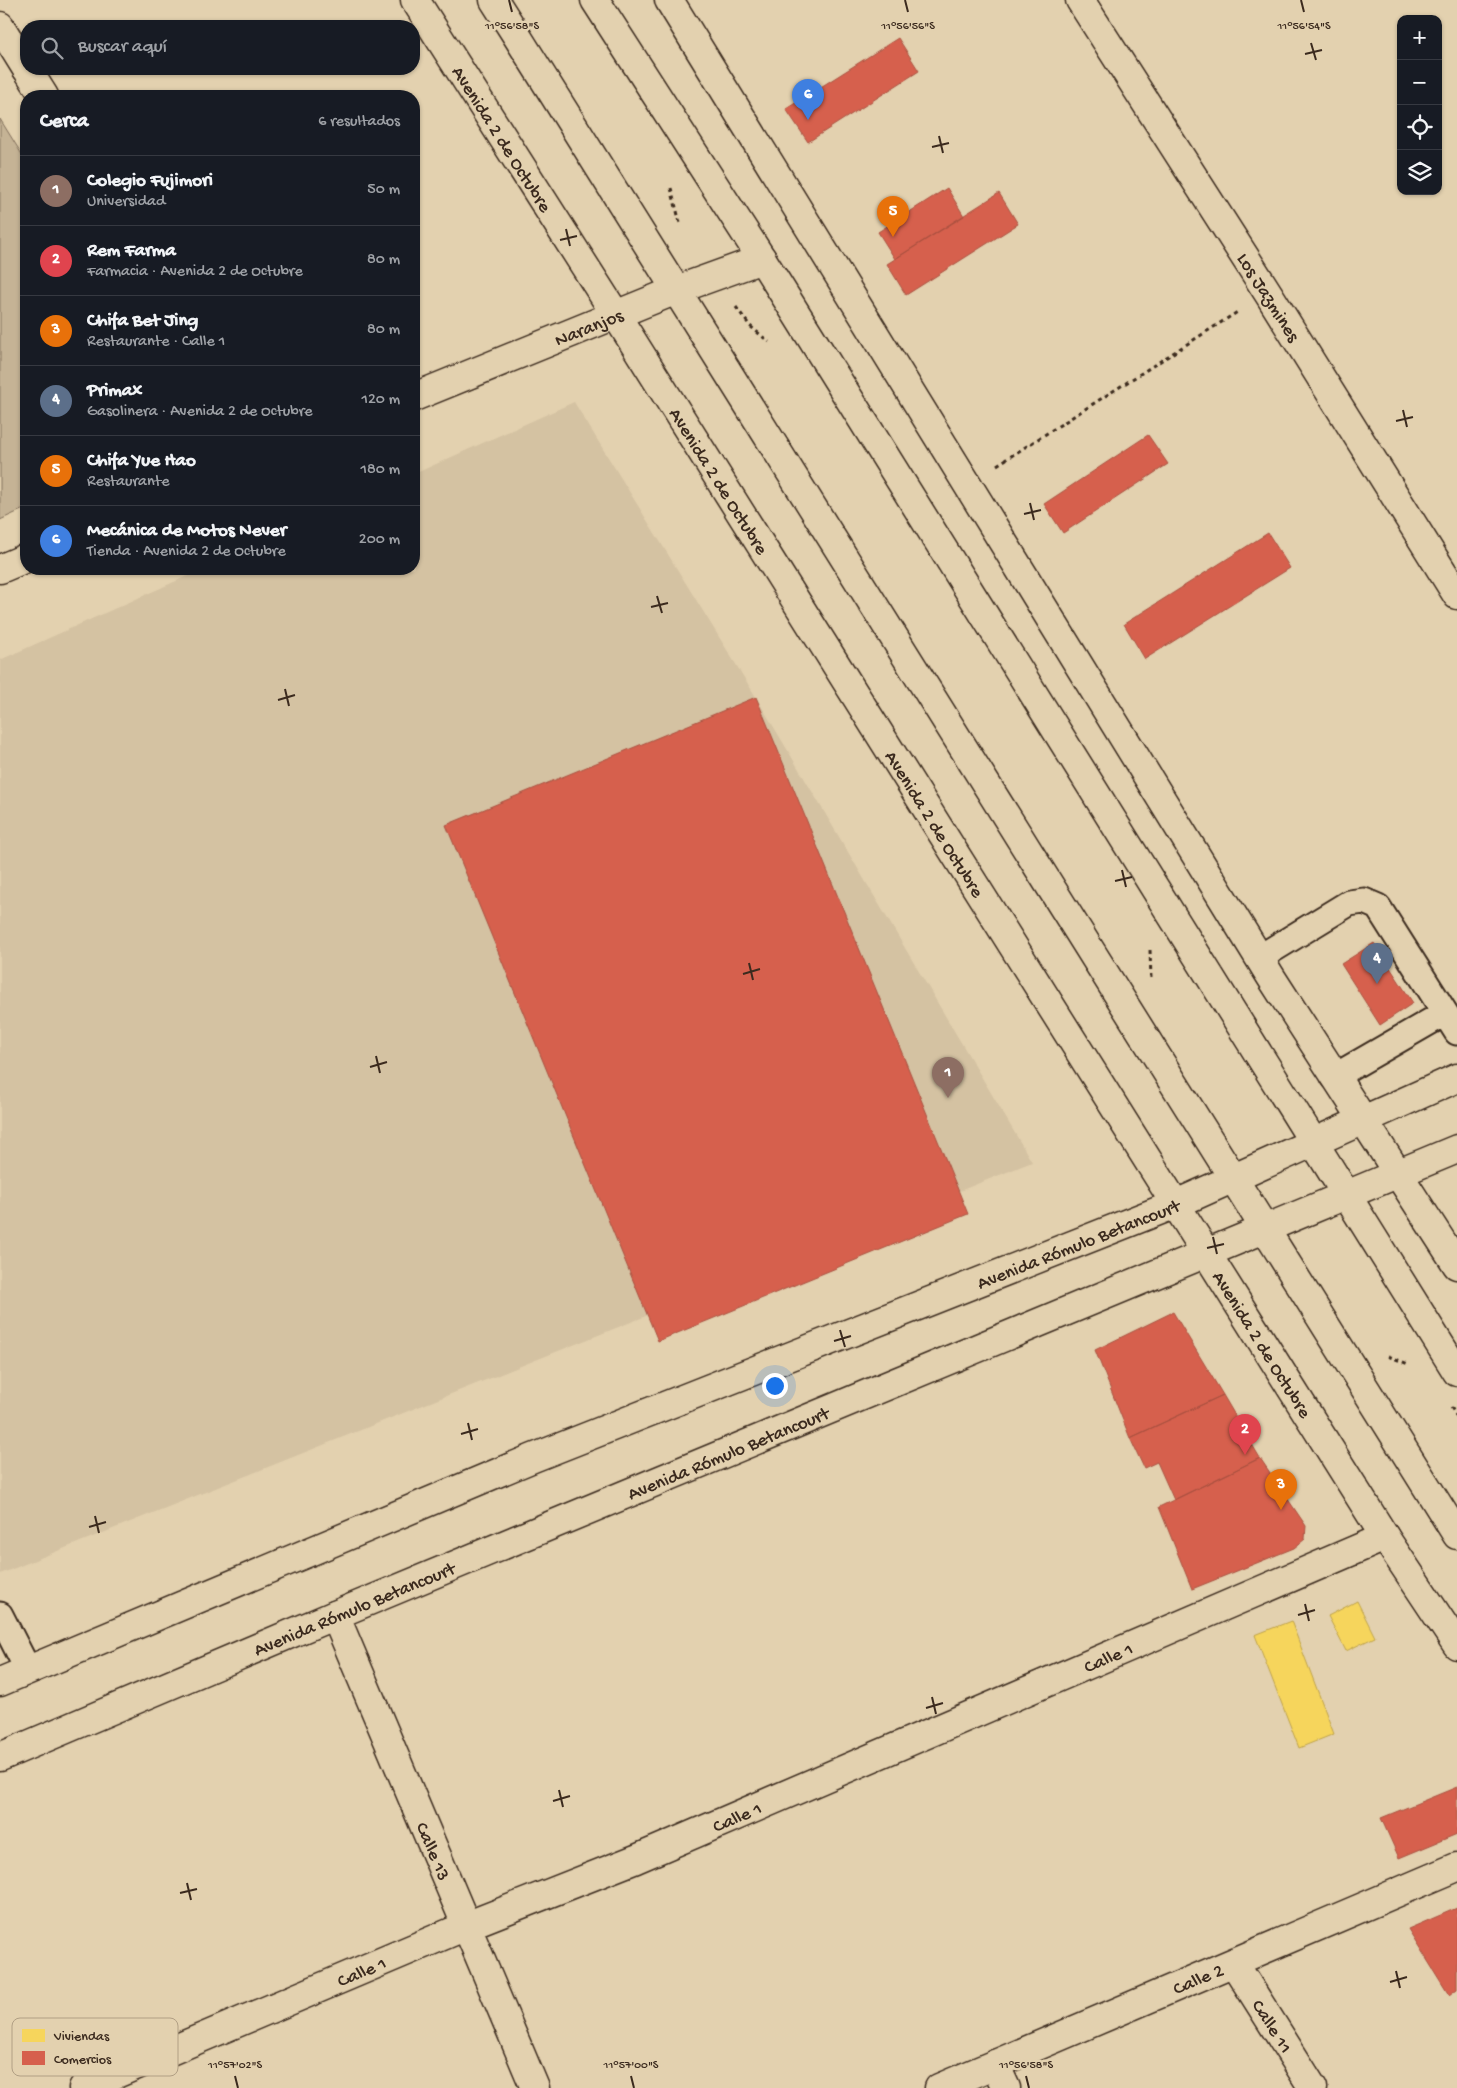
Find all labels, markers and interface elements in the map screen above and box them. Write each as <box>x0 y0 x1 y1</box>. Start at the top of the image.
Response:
map controls <box>1397 15 1442 195</box>
button: + <box>1397 15 1442 60</box>
search box <box>20 20 420 75</box>
text: 11°56'58"S <box>484 20 539 34</box>
text: 11°56'56"S <box>880 20 935 34</box>
text: 11°56'54"S <box>1276 20 1331 34</box>
icon: search <box>38 34 66 62</box>
text: Buscar aquí <box>78 36 167 59</box>
button: − <box>1397 60 1442 105</box>
street label: Avenida 2 de Octubre <box>445 63 556 218</box>
pin: 6 <box>792 79 824 120</box>
button: locate <box>1397 105 1442 150</box>
text: Cerca <box>40 110 88 135</box>
text: 6 resultados <box>318 113 400 132</box>
button: layers <box>1397 150 1442 195</box>
text: Colegio Fujimori <box>87 170 213 193</box>
text: 1 <box>53 181 59 200</box>
text: 50 m <box>367 181 400 200</box>
text: Universidad <box>87 193 165 212</box>
pin: 5 <box>877 196 909 237</box>
text: Rem Farma <box>87 240 176 263</box>
street label: Los Jazmines <box>1230 250 1304 348</box>
text: 2 <box>52 251 60 270</box>
text: 80 m <box>367 251 400 270</box>
text: Farmacia · Avenida 2 de Octubre <box>87 263 303 282</box>
street label: Naranjos <box>552 305 628 353</box>
text: Chifa Bet Jing <box>87 310 198 333</box>
text: 3 <box>52 321 60 340</box>
text: 80 m <box>367 321 400 340</box>
text: Restaurante · Calle 1 <box>87 333 225 352</box>
text: Primax <box>87 380 142 403</box>
text: 4 <box>52 391 60 410</box>
text: 120 m <box>361 391 400 410</box>
text: Gasolinera · Avenida 2 de Octubre <box>87 403 313 422</box>
street label: Avenida 2 de Octubre <box>662 404 772 560</box>
text: Chifa Yue Hao <box>87 450 196 473</box>
text: 5 <box>52 461 60 480</box>
text: 180 m <box>361 461 400 480</box>
text: Restaurante <box>87 473 169 492</box>
text: Mecánica de Motos Never <box>87 520 286 543</box>
text: 6 <box>52 531 60 550</box>
text: 200 m <box>359 531 400 550</box>
text: Tienda · Avenida 2 de Octubre <box>87 543 286 562</box>
street label: Avenida 2 de Octubre <box>878 747 988 903</box>
pin: 4 <box>1361 943 1393 984</box>
pin: 1 <box>932 1057 964 1098</box>
street label: Avenida Rómulo Betancourt <box>974 1195 1186 1296</box>
street label: Avenida 2 de Octubre <box>1206 1268 1315 1423</box>
your location <box>762 1373 788 1399</box>
street label: Avenida Rómulo Betancourt <box>625 1402 835 1507</box>
pin: 2 <box>1229 1414 1261 1455</box>
pin: 3 <box>1265 1469 1297 1510</box>
street label: Avenida Rómulo Betancourt <box>251 1558 461 1663</box>
street label: Calle 1 <box>1081 1639 1137 1680</box>
street label: Calle 1 <box>710 1798 766 1840</box>
street label: Calle 13 <box>409 1820 454 1885</box>
street label: Calle 1 <box>334 1953 391 1994</box>
street label: Calle 2 <box>1170 1960 1228 2002</box>
street label: Calle 11 <box>1245 1996 1296 2058</box>
legend <box>12 2018 178 2076</box>
text: Viviendas <box>53 2029 110 2046</box>
text: Comercios <box>54 2052 112 2069</box>
text: 11°57'02"S <box>207 2059 262 2073</box>
text: 11°57'00"S <box>603 2059 659 2073</box>
text: 11°56'58"S <box>998 2059 1053 2073</box>

